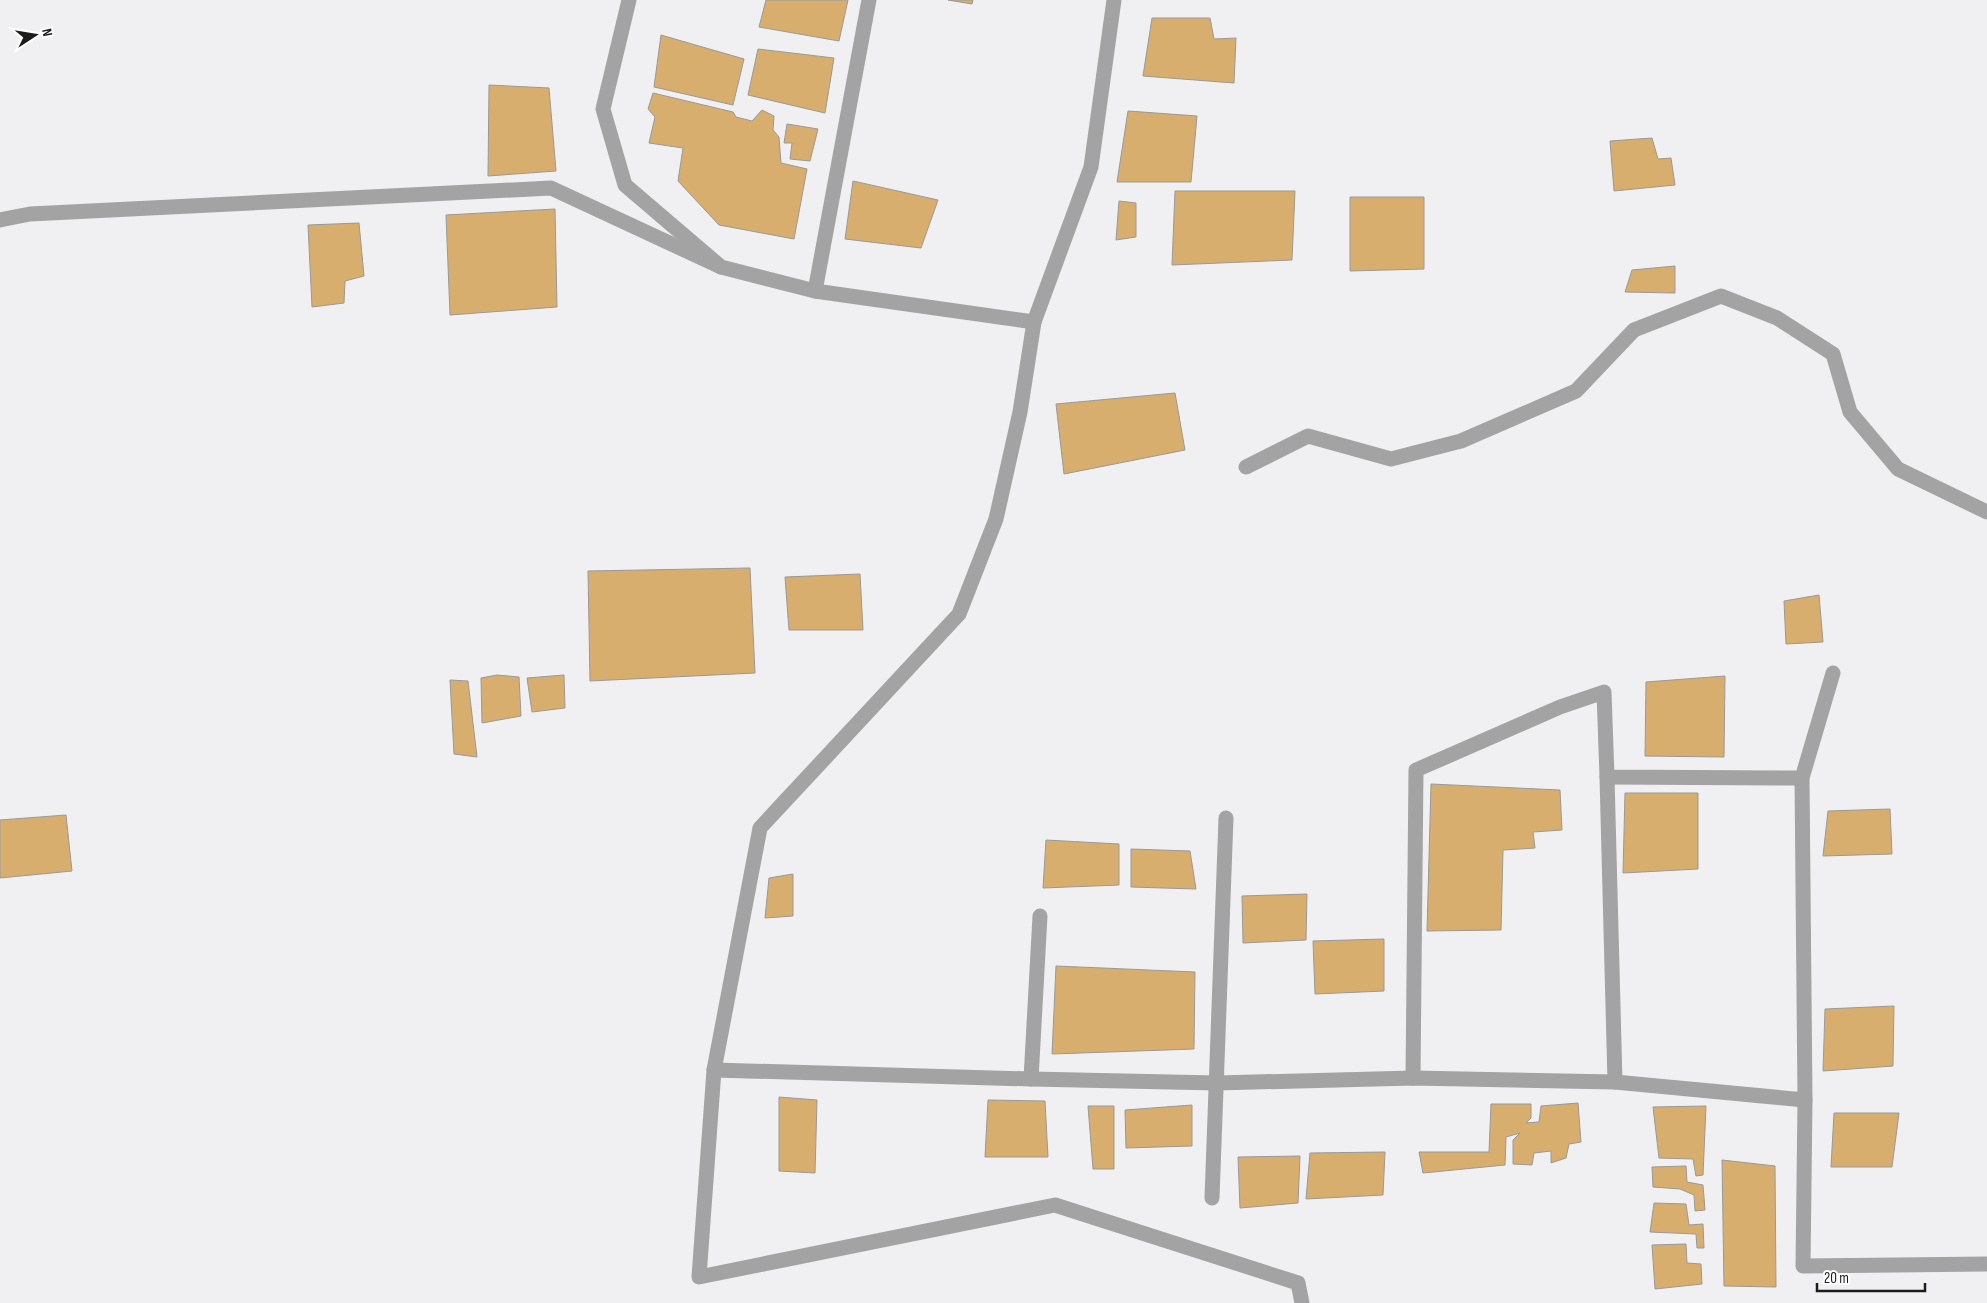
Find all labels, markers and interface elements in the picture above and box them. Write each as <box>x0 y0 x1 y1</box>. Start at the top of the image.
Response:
north arrow <box>10 10 60 60</box>
text: N <box>38 27 56 38</box>
scale bar <box>1817 1260 1924 1292</box>
text: 20 m <box>1824 1269 1849 1288</box>

